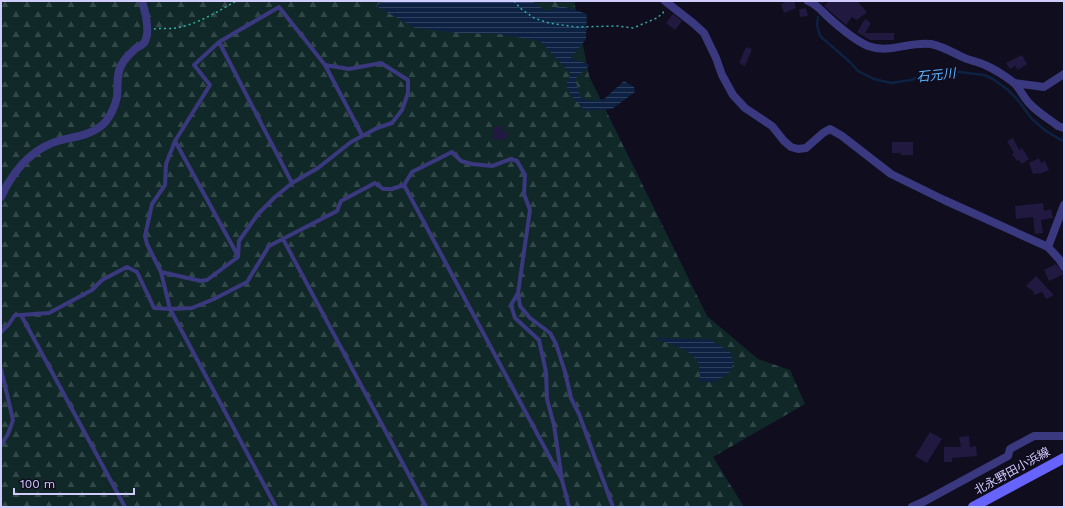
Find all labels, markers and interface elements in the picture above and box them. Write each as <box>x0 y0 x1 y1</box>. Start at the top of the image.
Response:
water label: 石元川 <box>916 65 958 84</box>
street label: 北永野田小浜線 <box>972 445 1052 497</box>
scale bar <box>14 470 134 496</box>
text: 100 m <box>20 477 55 491</box>

